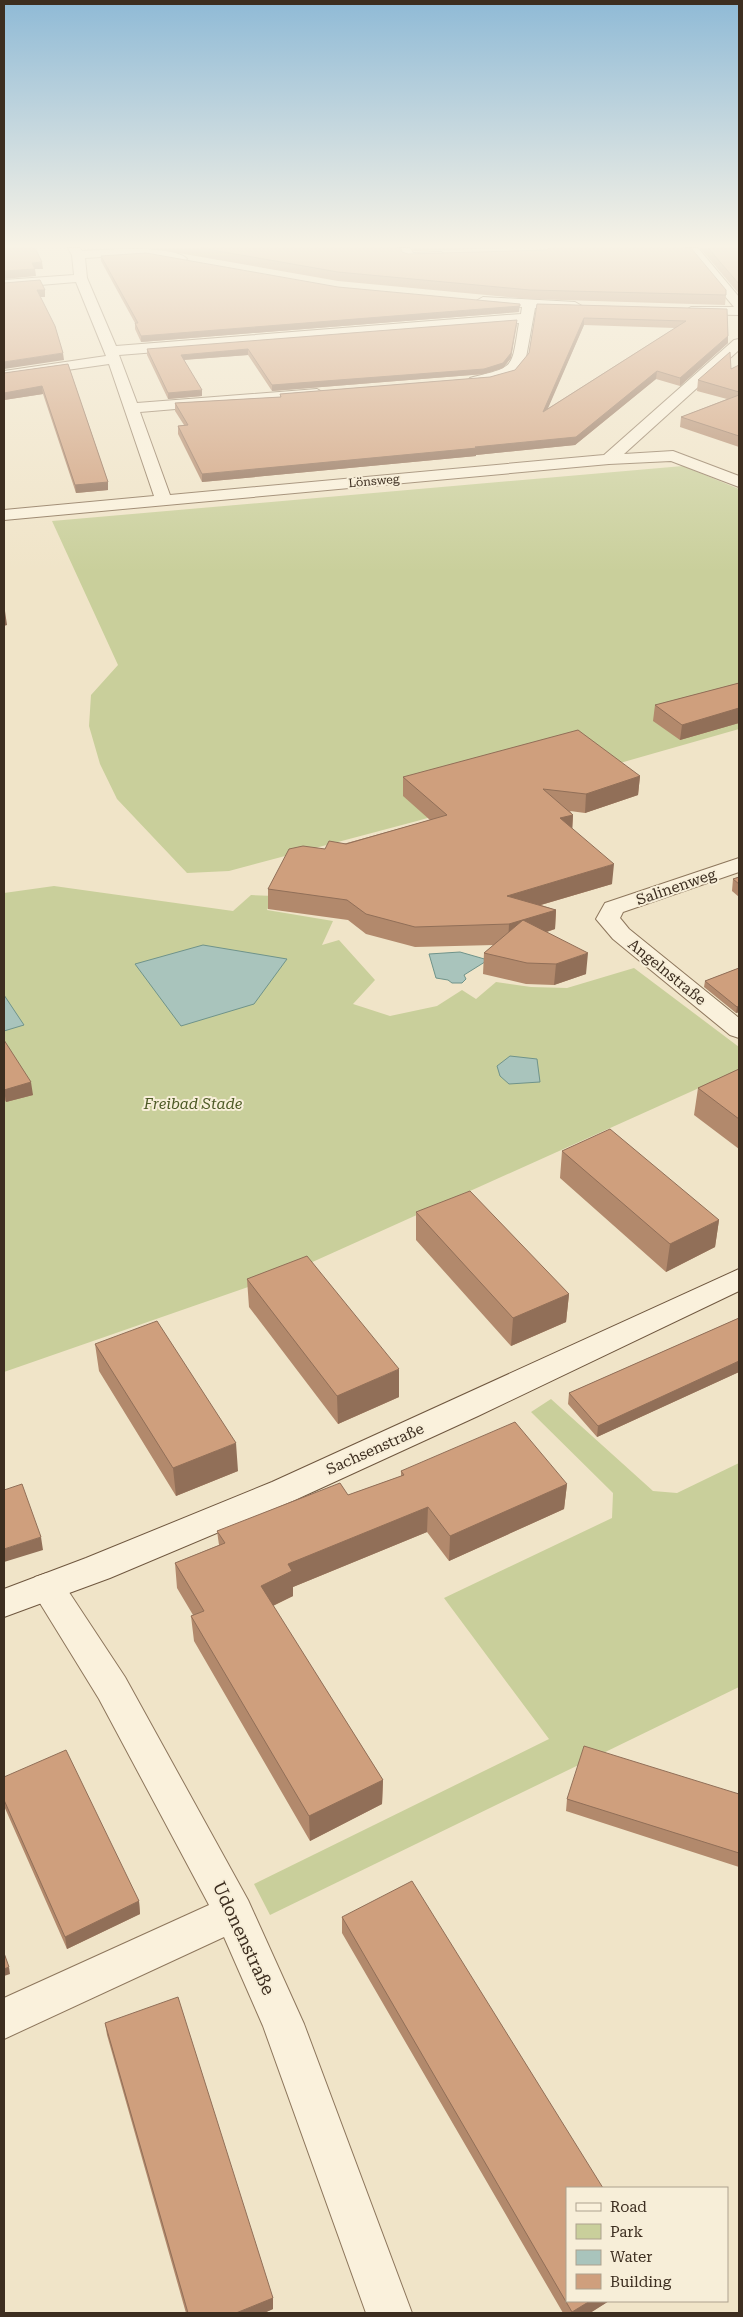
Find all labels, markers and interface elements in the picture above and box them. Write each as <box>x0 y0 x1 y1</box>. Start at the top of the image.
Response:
street label: Lönsweg <box>348 472 400 490</box>
street label: Salinenweg <box>634 865 719 909</box>
street label: Angelnstraße <box>624 935 710 1009</box>
park label: Freibad Stade <box>143 1095 243 1113</box>
street label: Sachsenstraße <box>323 1419 427 1479</box>
street label: Udonenstraße <box>209 1878 280 1998</box>
legend <box>566 2187 728 2302</box>
text: Road <box>610 2198 647 2216</box>
text: Park <box>610 2223 644 2241</box>
text: Water <box>610 2248 652 2266</box>
text: Building <box>610 2273 672 2291</box>

